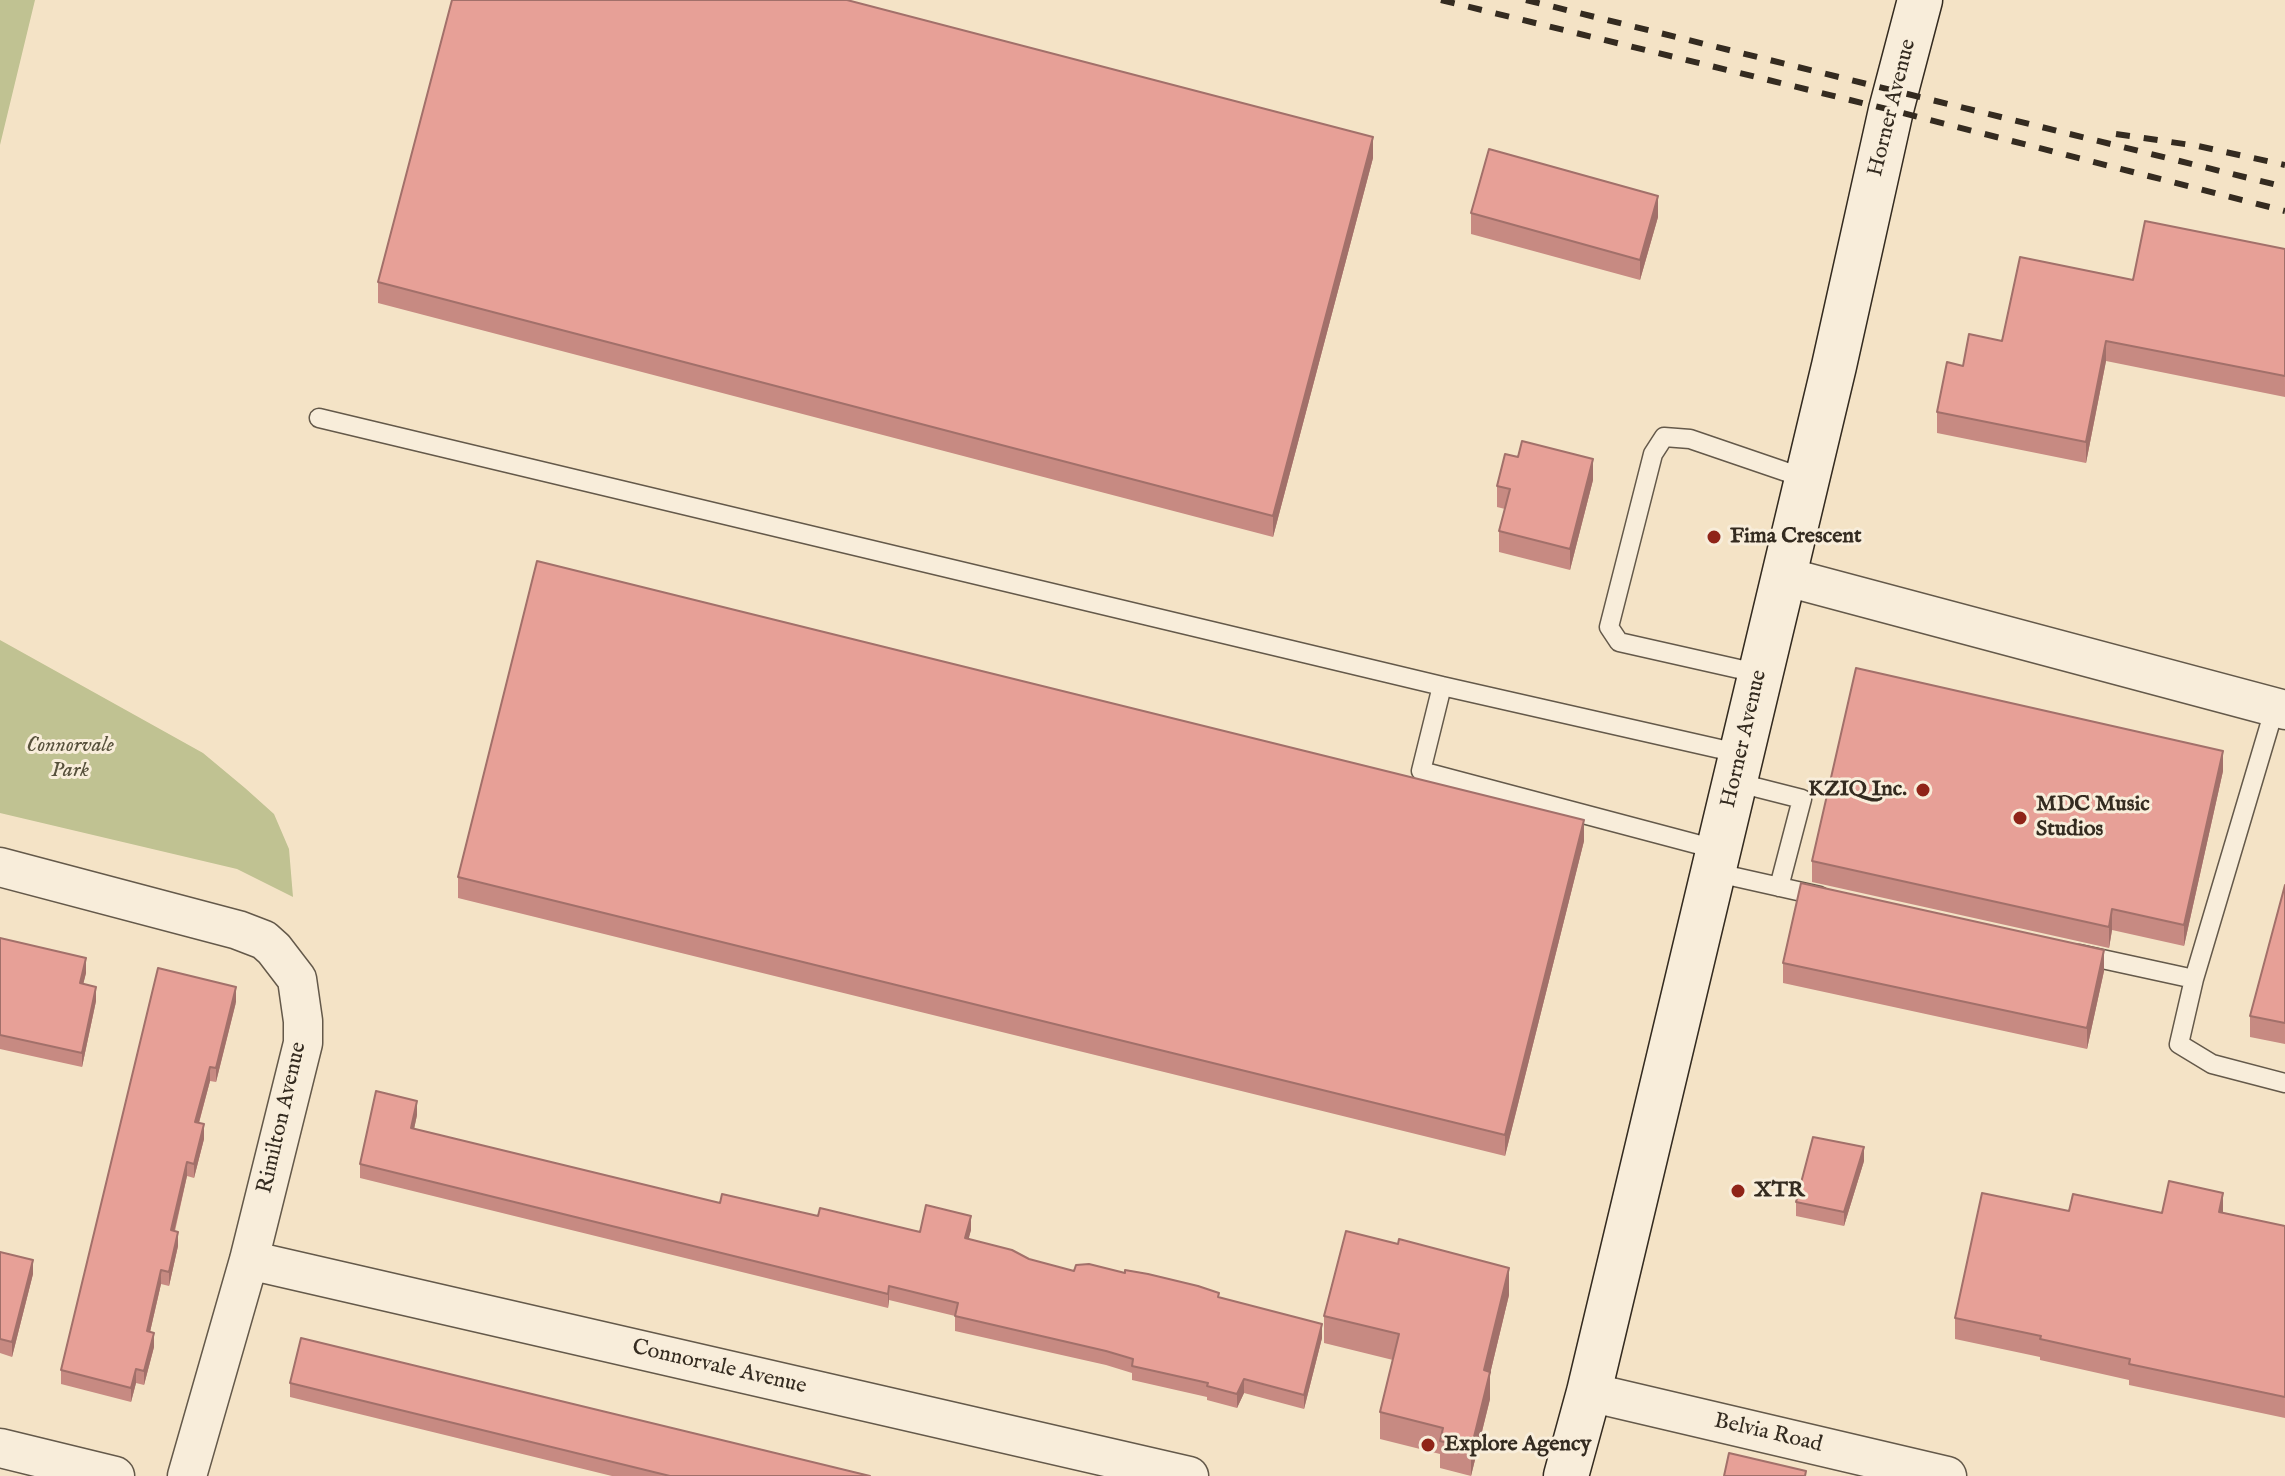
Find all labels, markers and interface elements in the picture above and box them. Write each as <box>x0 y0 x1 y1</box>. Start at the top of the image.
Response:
street label: Horner Avenue <box>1863 37 1923 179</box>
place label: Fima Crescent <box>1730 524 1861 550</box>
marker: Fima Crescent <box>1705 528 1723 546</box>
street label: Horner Avenue <box>1716 668 1774 810</box>
park label: Connorvale Park <box>26 733 114 784</box>
place label: KZIQ Inc. <box>1808 777 1907 803</box>
marker: KZIQ Inc. <box>1914 781 1932 799</box>
place label: MDC Music Studios <box>2036 792 2150 844</box>
marker: MDC Music Studios <box>2011 809 2029 827</box>
street label: Rimilton Avenue <box>253 1040 313 1196</box>
place label: XTR <box>1754 1178 1804 1204</box>
marker: XTR <box>1729 1182 1747 1200</box>
street label: Connorvale Avenue <box>629 1335 809 1401</box>
street label: Belvia Road <box>1711 1409 1825 1459</box>
place label: Explore Agency <box>1444 1432 1591 1458</box>
marker: Explore Agency <box>1419 1436 1437 1454</box>

